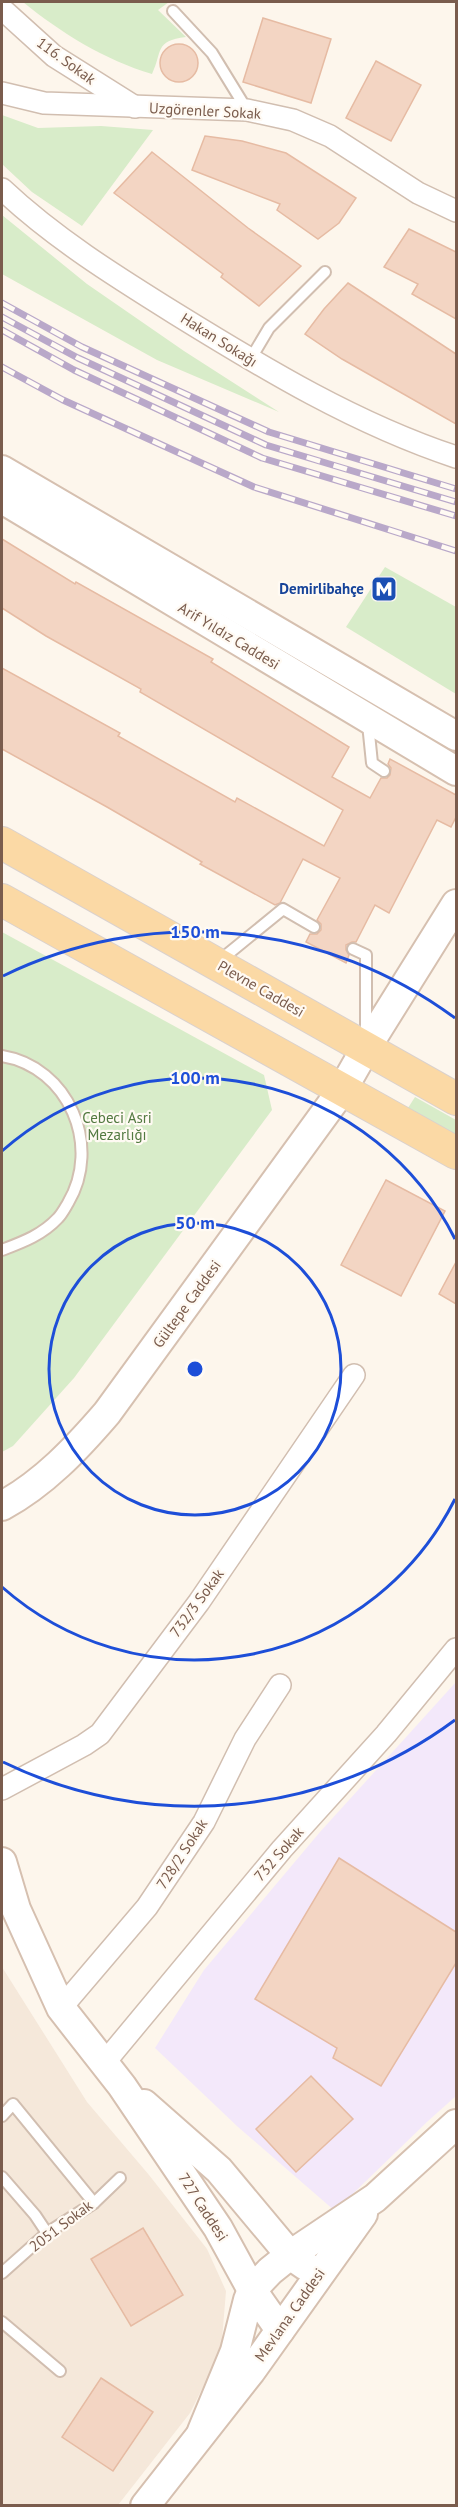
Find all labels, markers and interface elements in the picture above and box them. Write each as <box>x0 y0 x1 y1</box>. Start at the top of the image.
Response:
street label: 116. Sokak <box>33 33 100 89</box>
street label: Uzgörenler Sokak <box>149 98 262 123</box>
street label: Hakan Sokağı <box>177 308 261 371</box>
metro station icon: Demirlibahçe <box>369 574 399 604</box>
place label: Demirlibahçe <box>279 579 364 598</box>
street label: Arif Yıldız Caddesi <box>175 598 284 673</box>
text: 150 m <box>170 920 220 943</box>
street label: Plevne Caddesi <box>215 956 308 1021</box>
text: 100 m <box>170 1066 220 1089</box>
park label: Cebeci Asri Mezarlığı <box>82 1108 152 1144</box>
text: 50 m <box>175 1211 215 1234</box>
street label: Gültepe Caddesi <box>148 1256 225 1351</box>
centre of rings <box>185 1359 205 1379</box>
street label: 732/3 Sokak <box>165 1564 228 1641</box>
street label: 728/2 Sokak <box>152 1814 212 1892</box>
street label: 732 Sokak <box>250 1822 308 1885</box>
street label: 727 Caddesi <box>174 2169 233 2244</box>
street label: 2051 Sokak <box>25 2195 97 2256</box>
street label: Mevlana. Caddesi <box>250 2264 329 2365</box>

